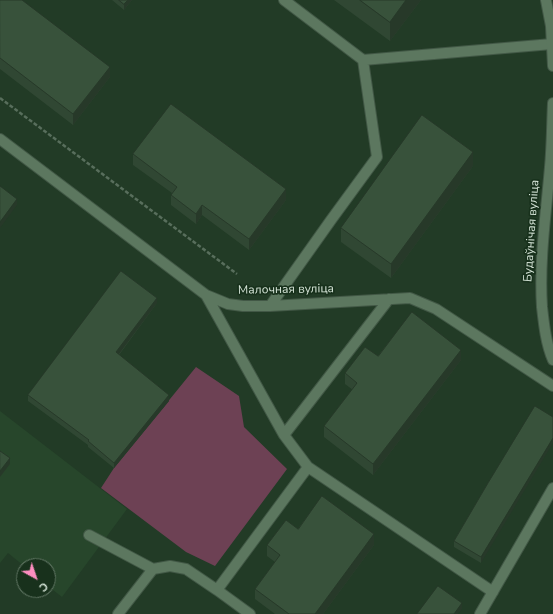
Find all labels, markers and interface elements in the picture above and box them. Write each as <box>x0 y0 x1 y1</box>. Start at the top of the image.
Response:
street label: Будаўнічая вуліца <box>521 179 543 283</box>
street label: Малочная вуліца <box>238 282 334 298</box>
north arrow <box>16 558 56 598</box>
text: С <box>36 579 51 595</box>

